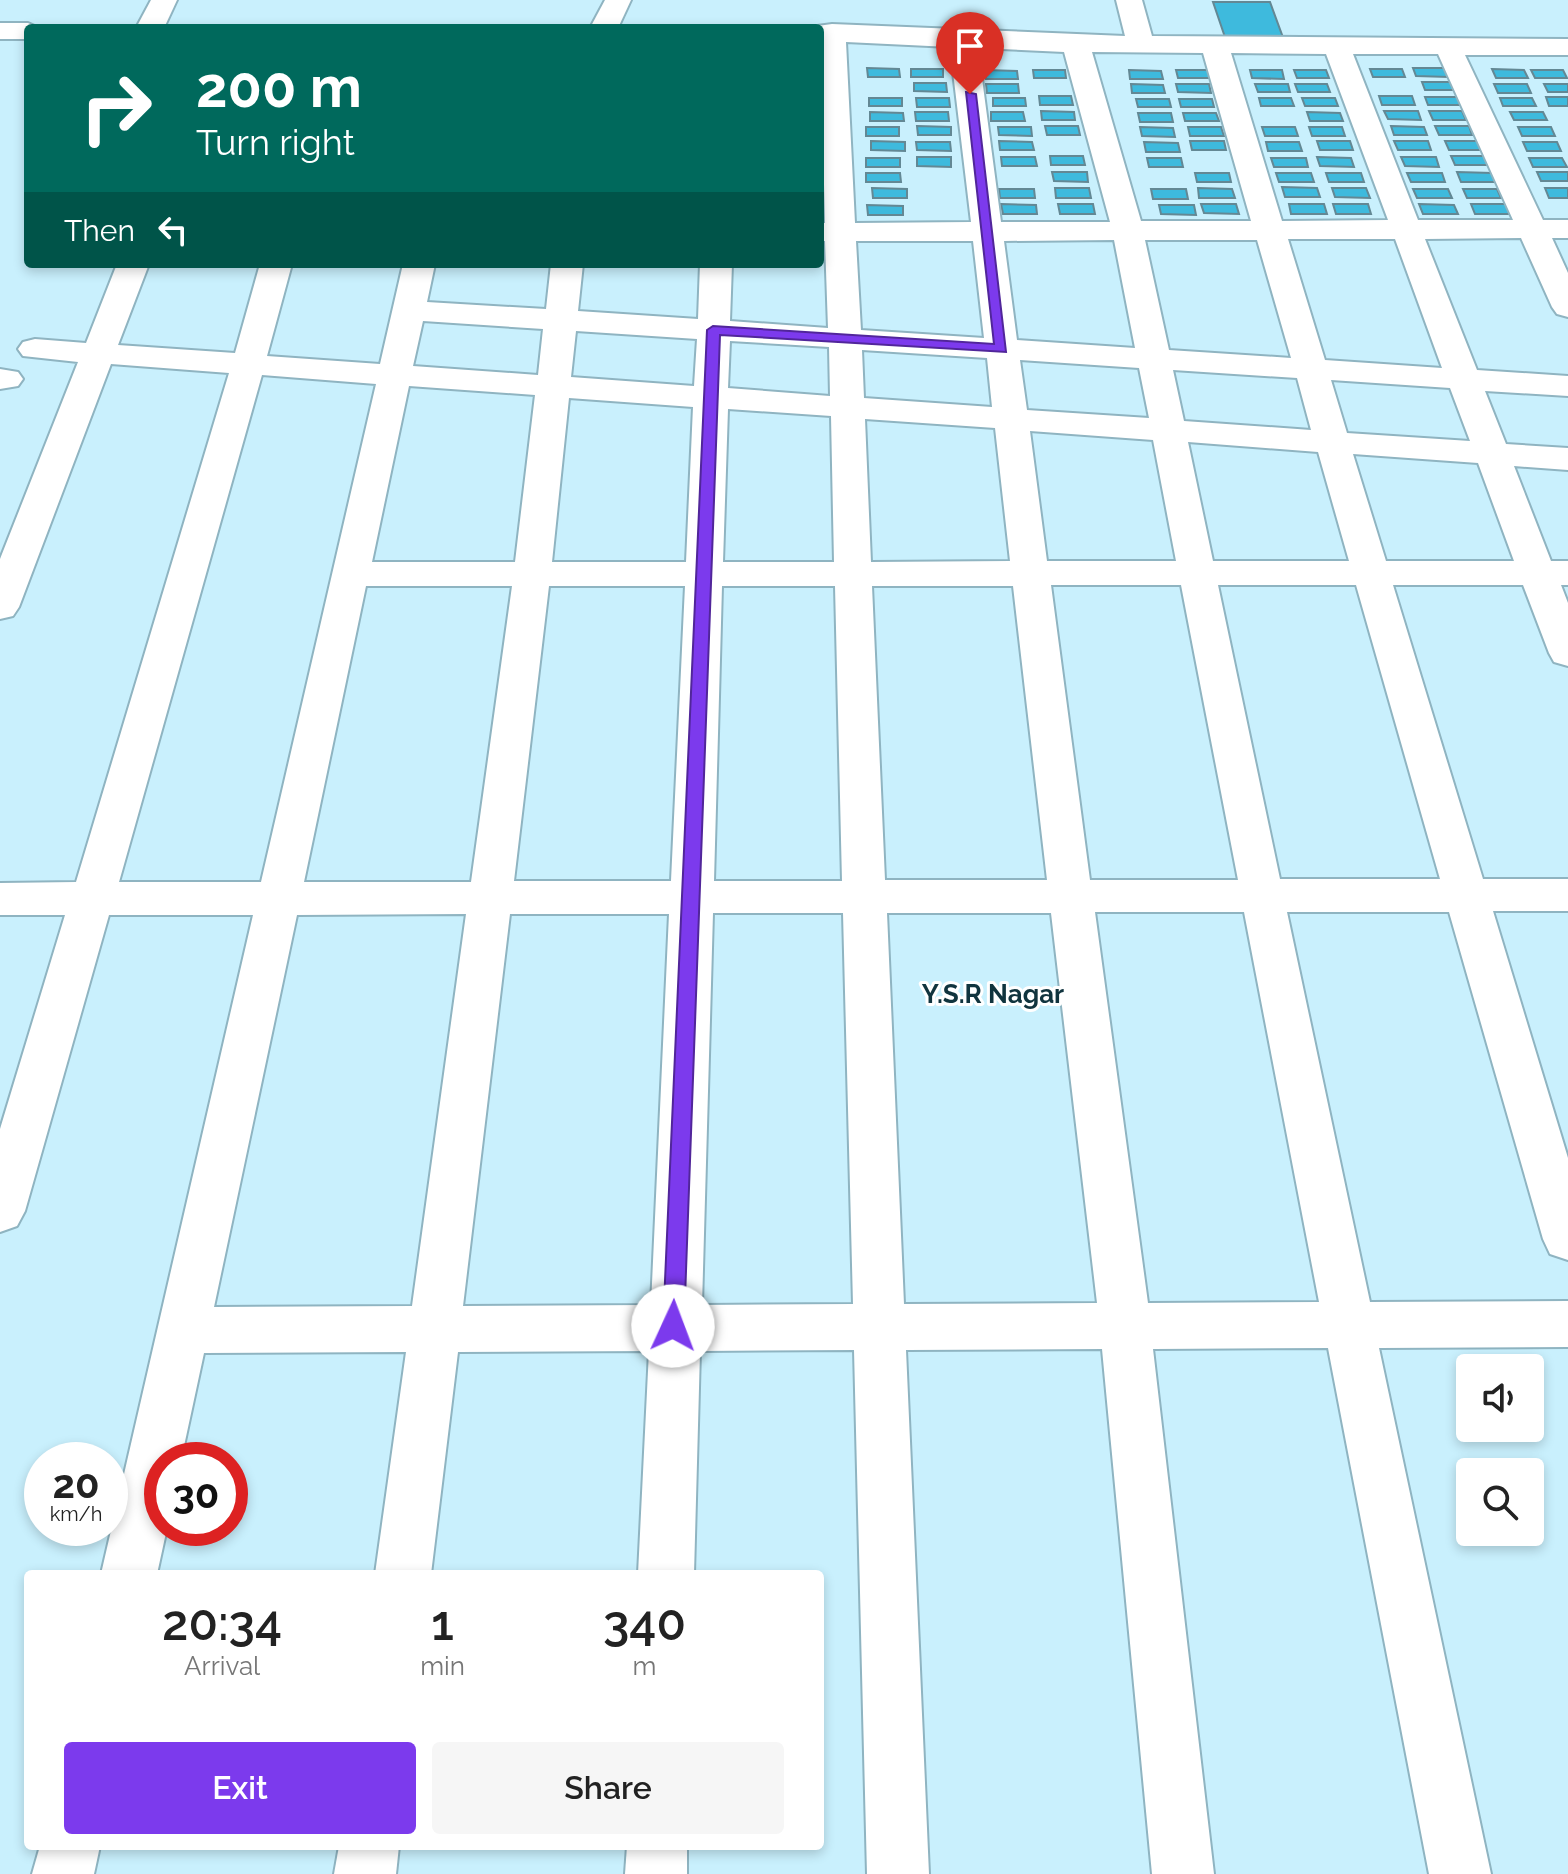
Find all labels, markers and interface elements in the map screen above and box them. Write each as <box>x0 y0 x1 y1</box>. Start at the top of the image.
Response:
pin <box>936 12 1004 94</box>
icon: arrive <box>948 24 992 68</box>
text: 200 m <box>196 54 362 120</box>
icon: right <box>64 56 168 160</box>
text: Turn right <box>196 121 355 163</box>
icon: left <box>151 208 195 252</box>
text: Then <box>64 213 135 248</box>
district label: Y.S.R Nagar <box>922 979 1064 1009</box>
position arrow <box>631 1284 715 1368</box>
map controls <box>1456 1354 1544 1546</box>
button: sound <box>1456 1354 1544 1442</box>
speed limit sign: 30 <box>144 1442 248 1546</box>
button: search <box>1456 1458 1544 1546</box>
text: 20 <box>52 1460 100 1507</box>
text: km/h <box>50 1502 102 1526</box>
text: 20:34 <box>162 1595 282 1651</box>
text: 1 <box>431 1595 454 1651</box>
text: 340 <box>603 1595 686 1651</box>
text: Arrival <box>184 1651 260 1681</box>
text: min <box>420 1651 465 1681</box>
text: m <box>632 1651 656 1681</box>
button: Exit <box>64 1742 416 1834</box>
button: Share <box>432 1742 784 1834</box>

